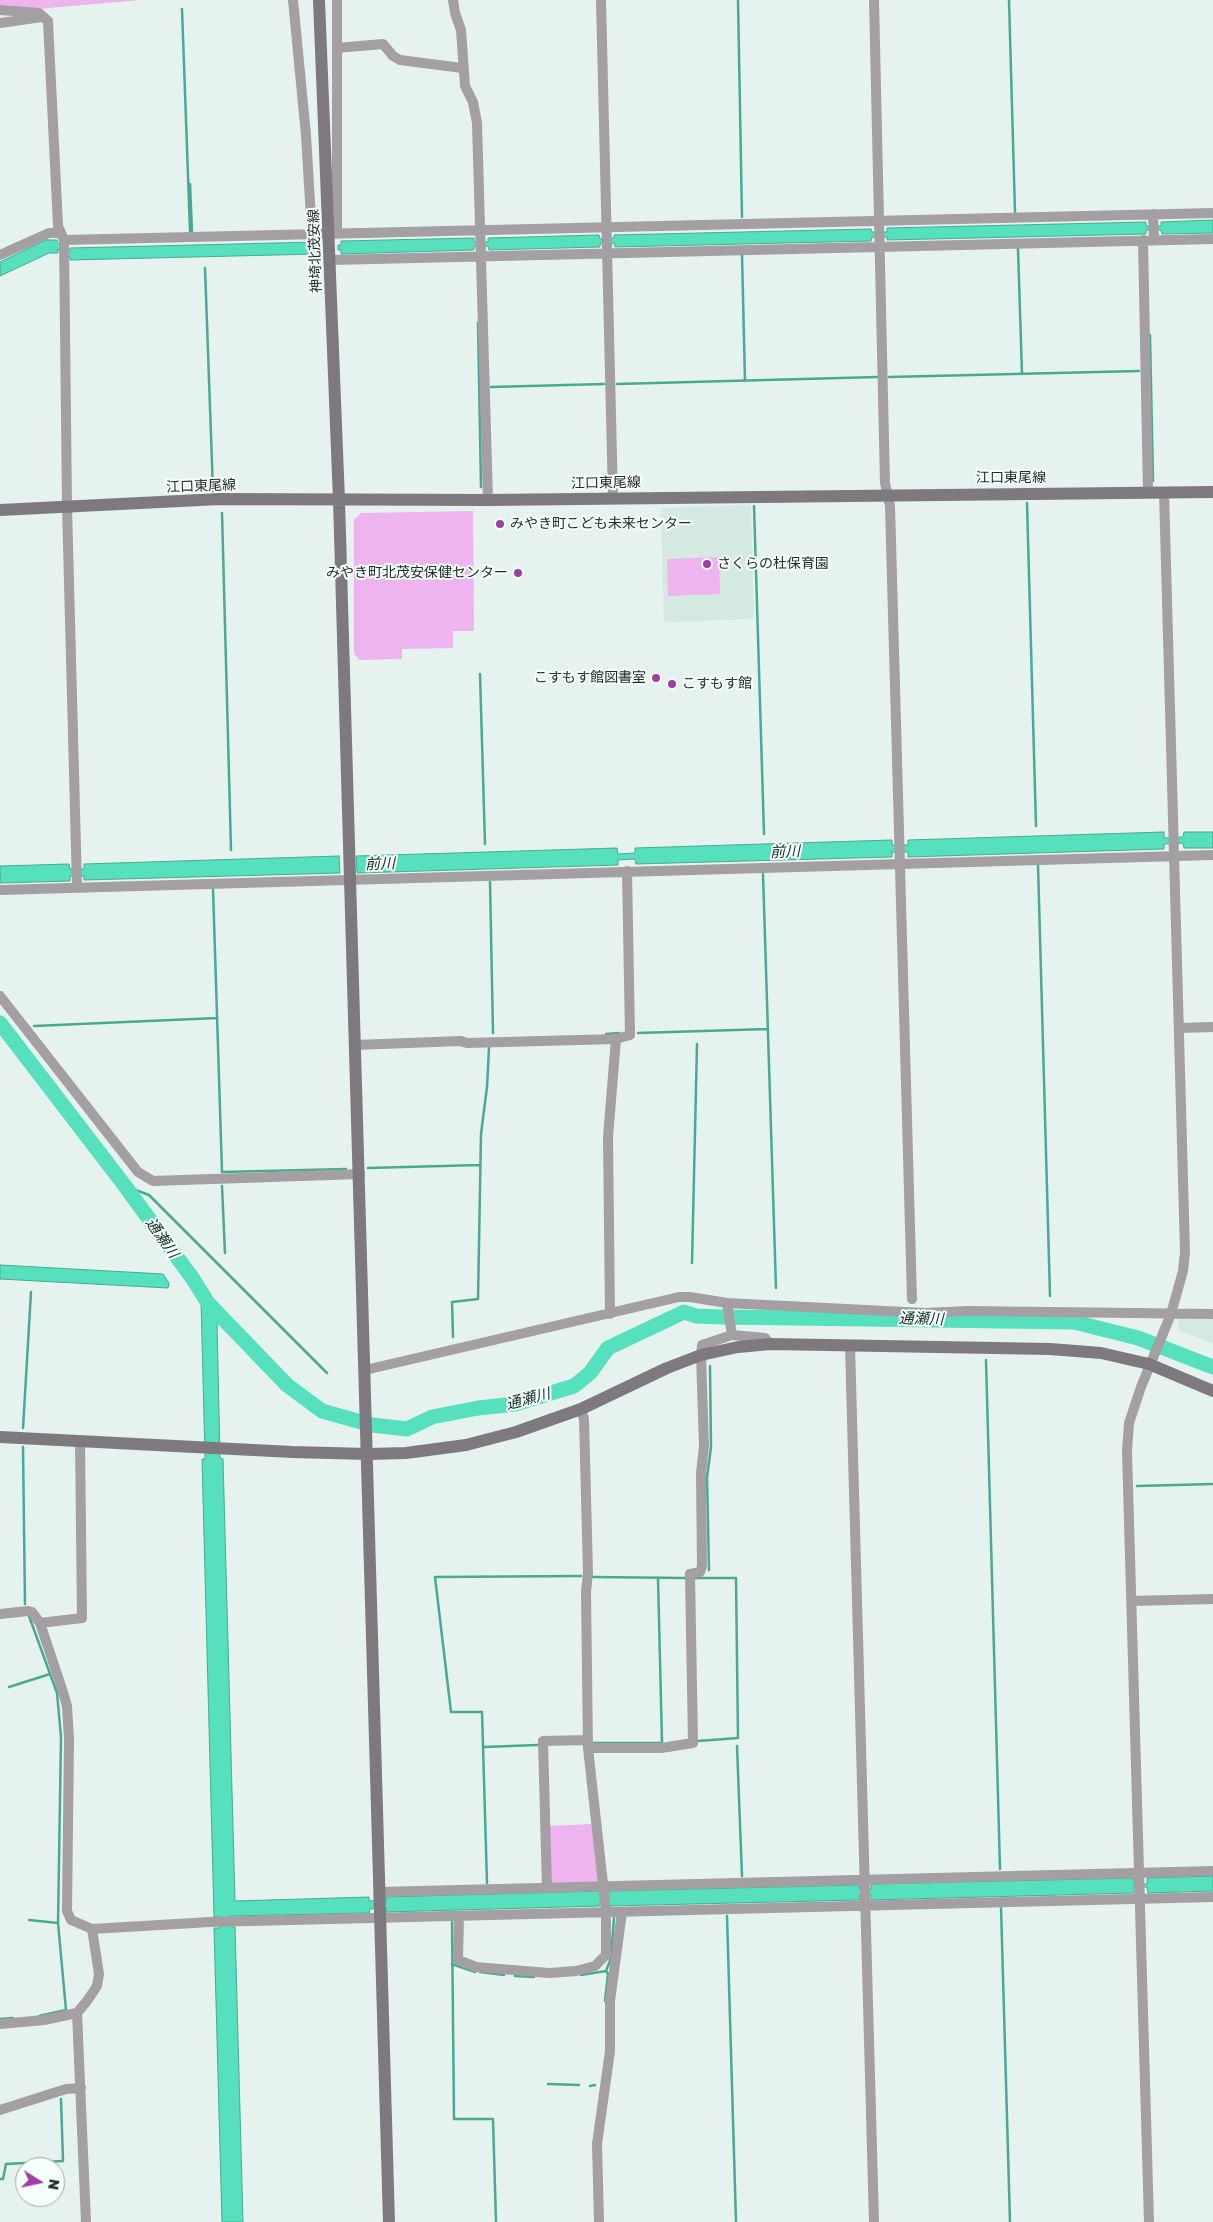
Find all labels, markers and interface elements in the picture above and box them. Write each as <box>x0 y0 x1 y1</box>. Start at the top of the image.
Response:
street label: 神埼北茂安線 <box>305 209 325 293</box>
street label: 江口東尾線 <box>976 470 1046 486</box>
street label: 江口東尾線 <box>571 474 641 492</box>
street label: 江口東尾線 <box>166 476 236 496</box>
place label: みやき町こども未来センター <box>510 516 692 532</box>
marker: みやき町こども未来センター <box>494 518 506 530</box>
place label: さくらの杜保育園 <box>717 556 829 572</box>
marker: さくらの杜保育園 <box>701 558 713 570</box>
place label: みやき町北茂安保健センター <box>326 565 508 581</box>
marker: みやき町北茂安保健センター <box>512 567 524 579</box>
place label: こすもす館図書室 <box>534 670 646 686</box>
marker: こすもす館図書室 <box>650 672 662 684</box>
place label: こすもす館 <box>682 676 752 692</box>
marker: こすもす館 <box>666 678 678 690</box>
water label: 前川 <box>770 842 800 862</box>
water label: 前川 <box>365 854 395 874</box>
water label: 通瀬川 <box>142 1214 182 1262</box>
water label: 通瀬川 <box>898 1310 944 1328</box>
water label: 通瀬川 <box>504 1384 552 1414</box>
north arrow <box>15 2157 65 2207</box>
text: N <box>45 2178 64 2191</box>

